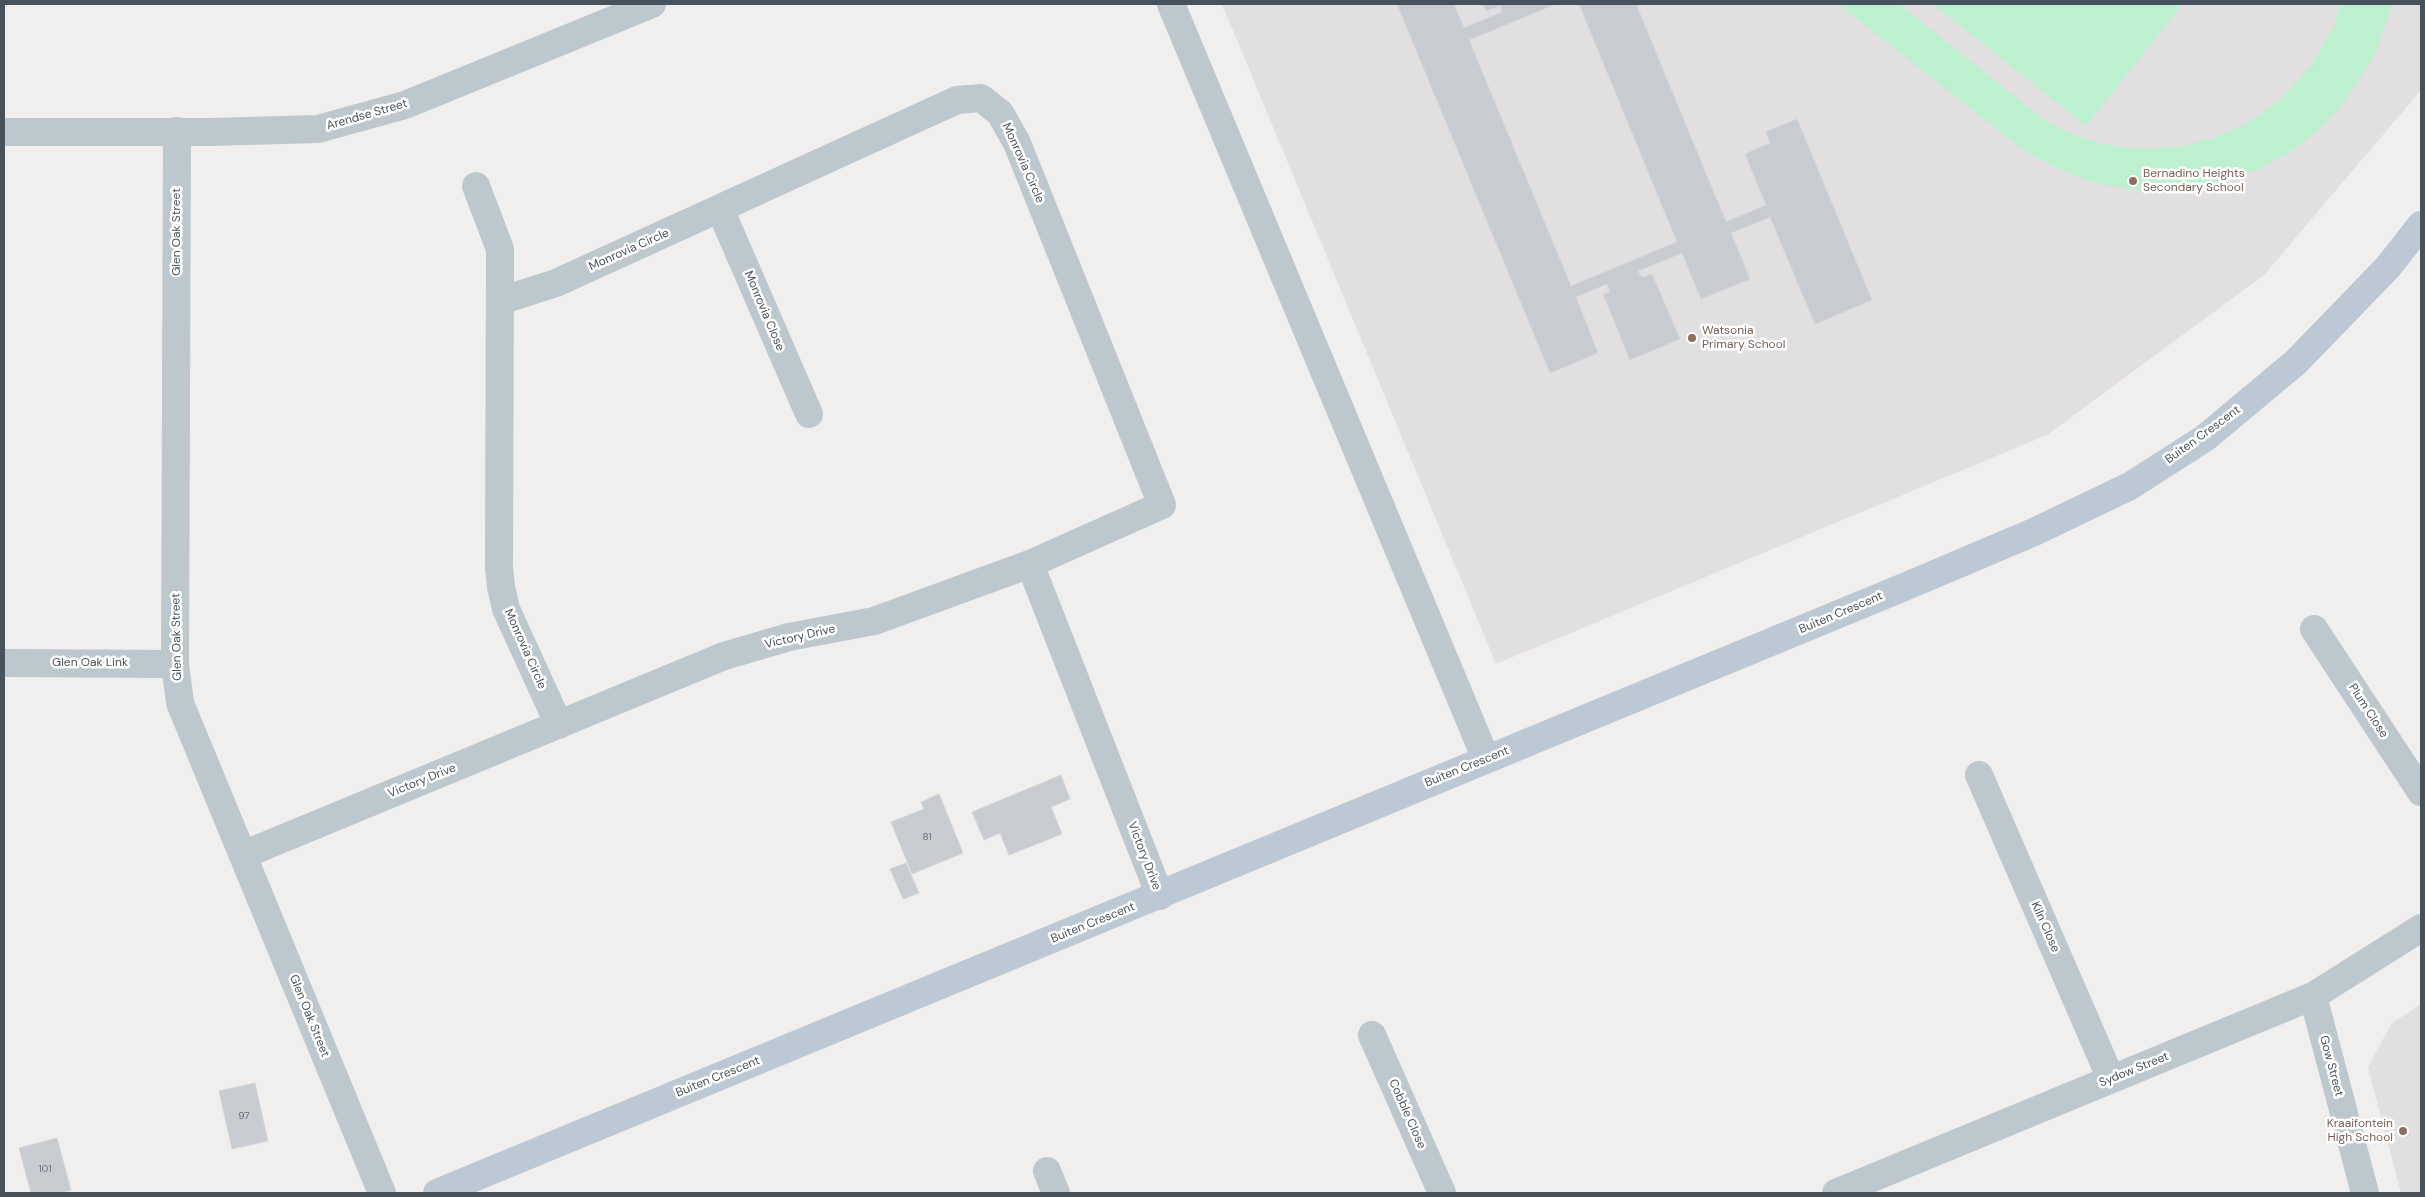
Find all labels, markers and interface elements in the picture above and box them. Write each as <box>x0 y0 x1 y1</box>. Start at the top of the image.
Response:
street label: Arendse Street <box>325 97 409 133</box>
street label: Monrovia Circle <box>999 121 1047 205</box>
place label: Bernadino Heights Secondary School <box>2143 167 2245 195</box>
marker: Bernadino Heights Secondary School <box>2127 175 2139 187</box>
street label: Glen Oak Street <box>170 188 184 276</box>
street label: Monrovia Circle <box>587 226 671 274</box>
street label: Monrovia Close <box>741 269 787 353</box>
place label: Watsonia Primary School <box>1702 324 1785 352</box>
marker: Watsonia Primary School <box>1686 332 1698 344</box>
street label: Buiten Crescent <box>2163 403 2243 467</box>
street label: Buiten Crescent <box>1797 589 1885 637</box>
street label: Glen Oak Street <box>169 593 185 681</box>
street label: Monrovia Circle <box>501 607 549 691</box>
street label: Victory Drive <box>763 622 837 652</box>
street label: Glen Oak Link <box>52 656 128 670</box>
street label: Plum Close <box>2345 681 2391 741</box>
street label: Buiten Crescent <box>1423 744 1511 790</box>
street label: Victory Drive <box>386 761 458 801</box>
street label: Victory Drive <box>1124 820 1164 892</box>
house number: 81 <box>923 831 931 843</box>
street label: Kiln Close <box>2027 899 2063 955</box>
street label: Buiten Crescent <box>1049 900 1137 946</box>
street label: Glen Oak Street <box>286 973 332 1059</box>
street label: Gow Street <box>2316 1034 2346 1098</box>
street label: Sydow Street <box>2097 1049 2171 1091</box>
street label: Buiten Crescent <box>674 1054 762 1100</box>
street label: Cobble Close <box>1385 1077 1429 1151</box>
house number: 97 <box>238 1110 250 1122</box>
place label: Kraaifontein High School <box>2327 1117 2393 1145</box>
marker: Kraaifontein High School <box>2397 1125 2409 1137</box>
house number: 101 <box>38 1163 52 1175</box>

